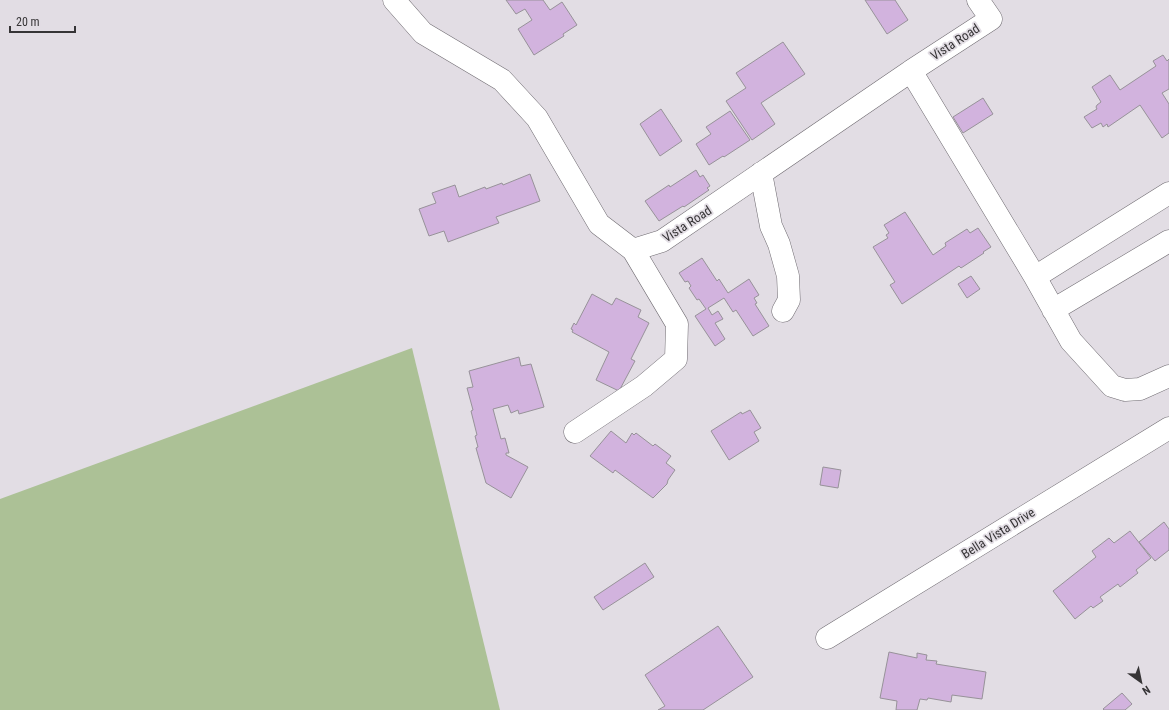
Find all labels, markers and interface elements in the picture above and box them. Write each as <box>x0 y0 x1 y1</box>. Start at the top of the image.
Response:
scale bar <box>10 8 75 34</box>
text: 20 m <box>16 15 40 29</box>
street label: Vista Road <box>928 21 982 63</box>
street label: Vista Road <box>660 203 714 245</box>
street label: Bella Vista Drive <box>959 504 1037 562</box>
north arrow <box>1121 662 1161 702</box>
text: N <box>1140 683 1153 697</box>

